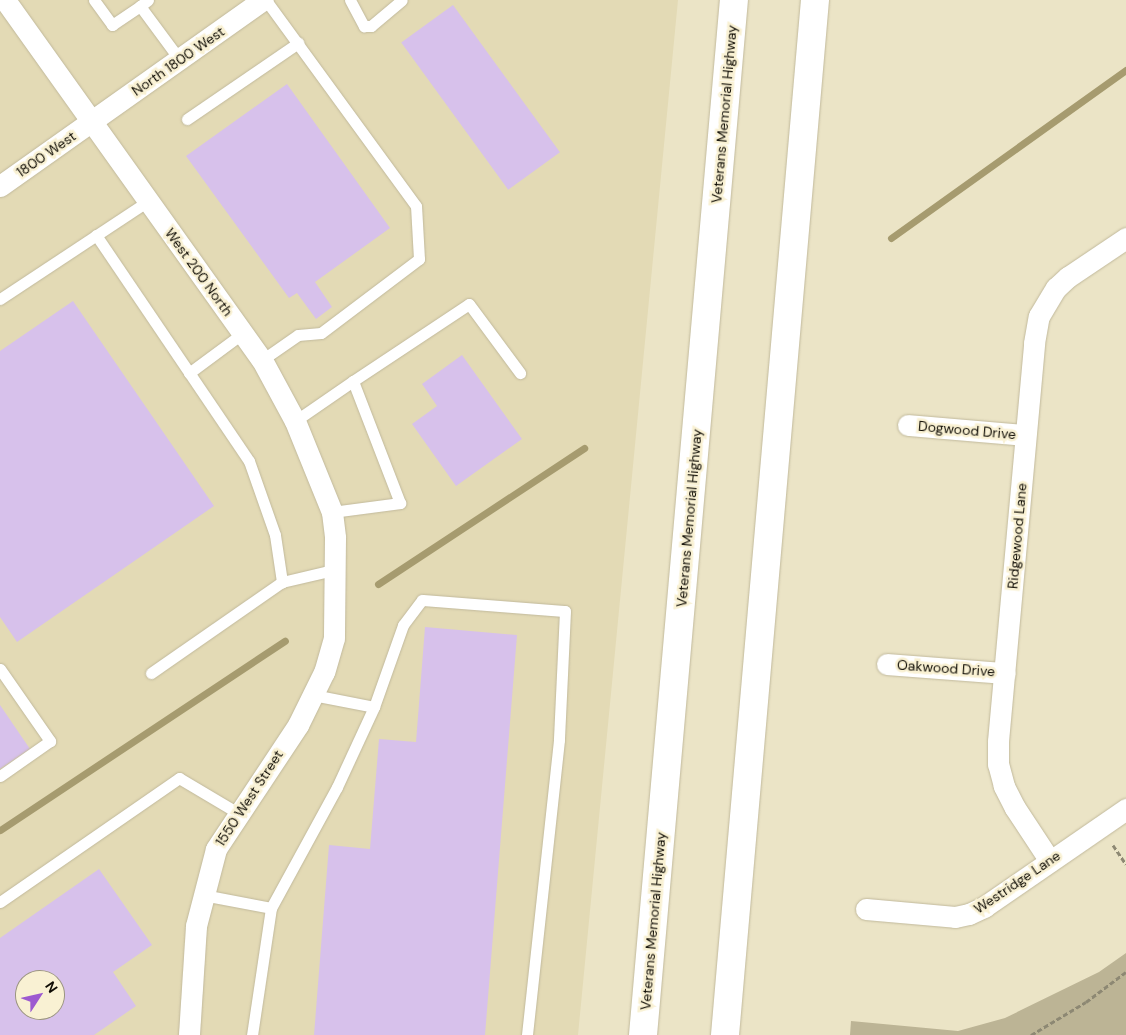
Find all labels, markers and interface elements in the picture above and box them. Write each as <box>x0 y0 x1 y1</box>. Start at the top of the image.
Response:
street label: North 1800 West <box>128 23 228 99</box>
street label: Veterans Memorial Highway <box>708 24 740 204</box>
street label: 1800 West <box>13 127 79 181</box>
street label: West 200 North <box>162 225 236 319</box>
street label: Dogwood Drive <box>917 417 1017 443</box>
street label: Veterans Memorial Highway <box>673 428 705 608</box>
street label: Ridgewood Lane <box>1004 482 1030 590</box>
street label: Oakwood Drive <box>896 656 996 680</box>
street label: 1550 West Street <box>212 747 286 849</box>
street label: Veterans Memorial Highway <box>637 831 669 1011</box>
street label: Westridge Lane <box>971 847 1063 917</box>
north arrow <box>15 970 65 1020</box>
text: N <box>41 978 62 996</box>

